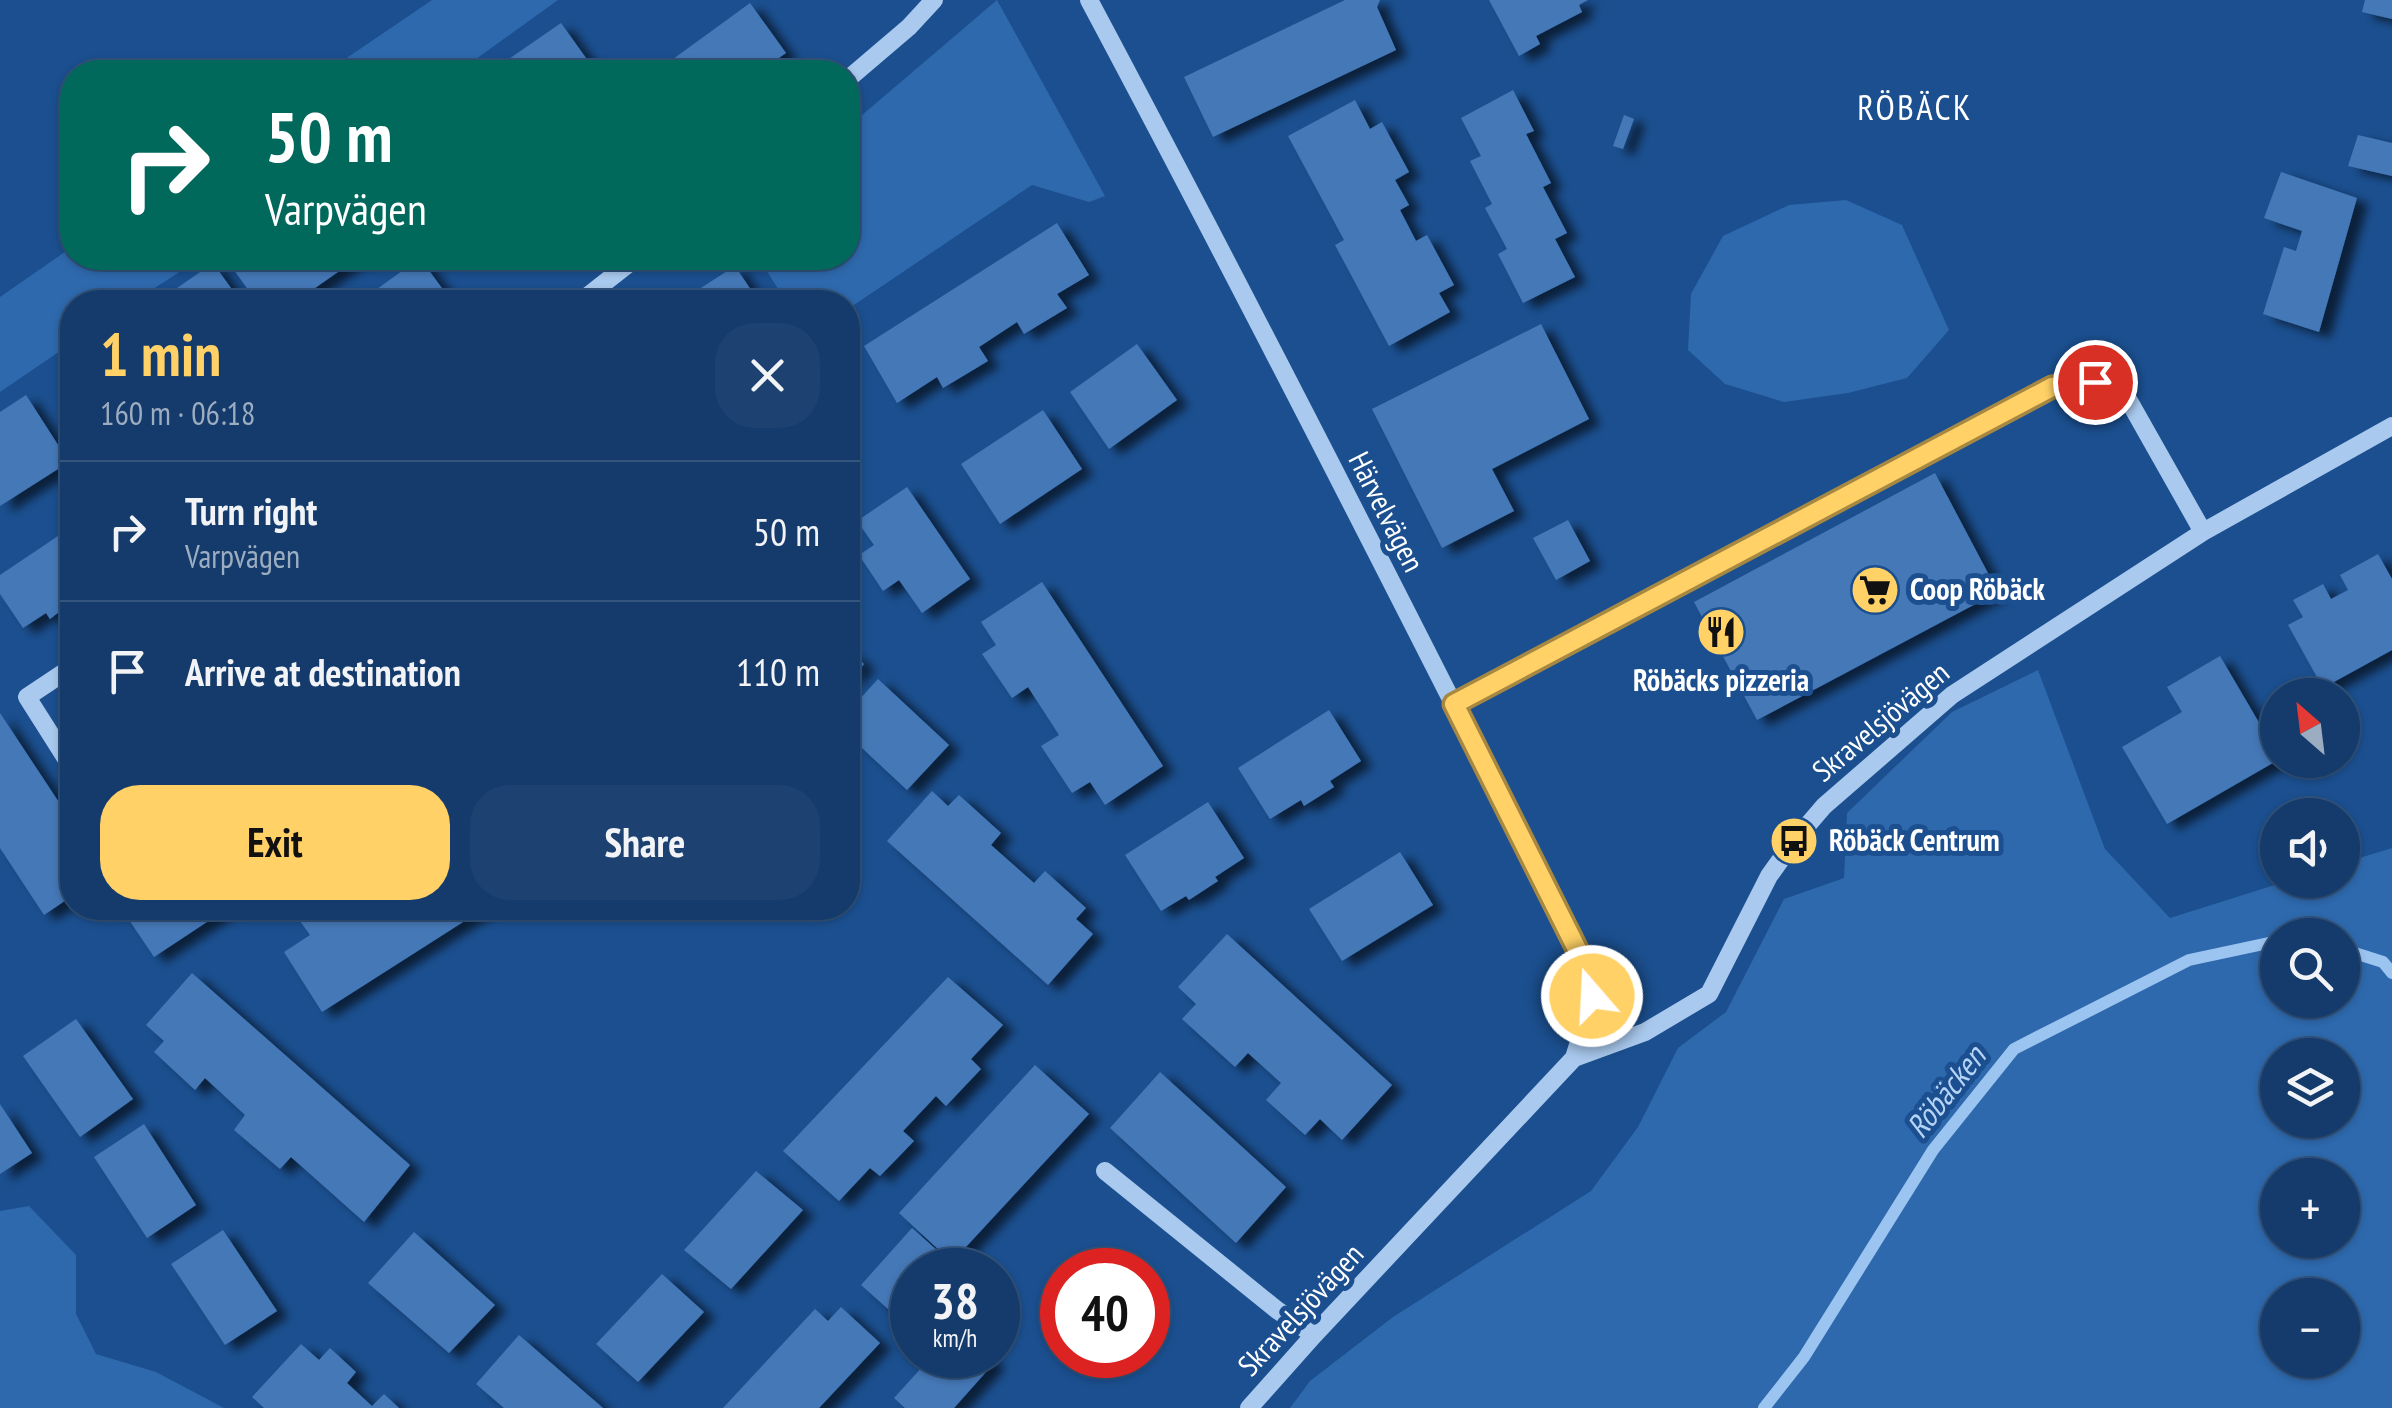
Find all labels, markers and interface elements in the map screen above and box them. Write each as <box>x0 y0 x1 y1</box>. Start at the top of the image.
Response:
district label: RÖBÄCK <box>1857 84 1973 130</box>
text: 50 m <box>265 91 393 181</box>
icon: right <box>100 100 230 230</box>
text: Varpvägen <box>265 179 427 237</box>
text: 1 min <box>100 315 221 393</box>
button: close <box>715 323 820 428</box>
pin <box>2053 340 2138 425</box>
icon: arrive <box>2068 355 2123 410</box>
text: 160 m · 06:18 <box>100 392 255 434</box>
street label: Härvelvägen <box>1341 445 1434 578</box>
text: Turn right <box>185 486 317 535</box>
icon: right <box>100 504 155 559</box>
text: 50 m <box>753 507 820 556</box>
text: Varpvägen <box>185 535 300 577</box>
supermarket icon: Coop Röbäck <box>1849 564 1901 616</box>
place label: Coop Röbäck <box>1910 569 2046 608</box>
restaurant icon: Röbäcks pizzeria <box>1695 606 1747 658</box>
icon: arrive <box>100 644 155 699</box>
text: Arrive at destination <box>185 647 461 696</box>
text: 110 m <box>736 647 820 696</box>
street label: Skravelsjövägen <box>1803 652 1957 790</box>
place label: Röbäcks pizzeria <box>1633 660 1809 699</box>
north arrow <box>2260 678 2360 778</box>
map controls <box>2260 678 2360 1378</box>
button: Exit <box>100 785 450 900</box>
button: Share <box>470 785 820 900</box>
button: sound <box>2260 798 2360 898</box>
bus stop icon: Röbäck Centrum <box>1768 815 1820 867</box>
place label: Röbäck Centrum <box>1829 820 2000 859</box>
button: search <box>2260 918 2360 1018</box>
position arrow <box>1540 944 1644 1048</box>
water label: Röbäcken <box>1896 1035 1995 1146</box>
button: layers <box>2260 1038 2360 1138</box>
button: + <box>2260 1158 2360 1258</box>
street label: Skravelsjövägen <box>1229 1235 1371 1383</box>
speed limit sign: 40 <box>1040 1248 1170 1378</box>
text: 38 <box>931 1268 979 1333</box>
button: − <box>2260 1278 2360 1378</box>
text: km/h <box>933 1322 977 1354</box>

